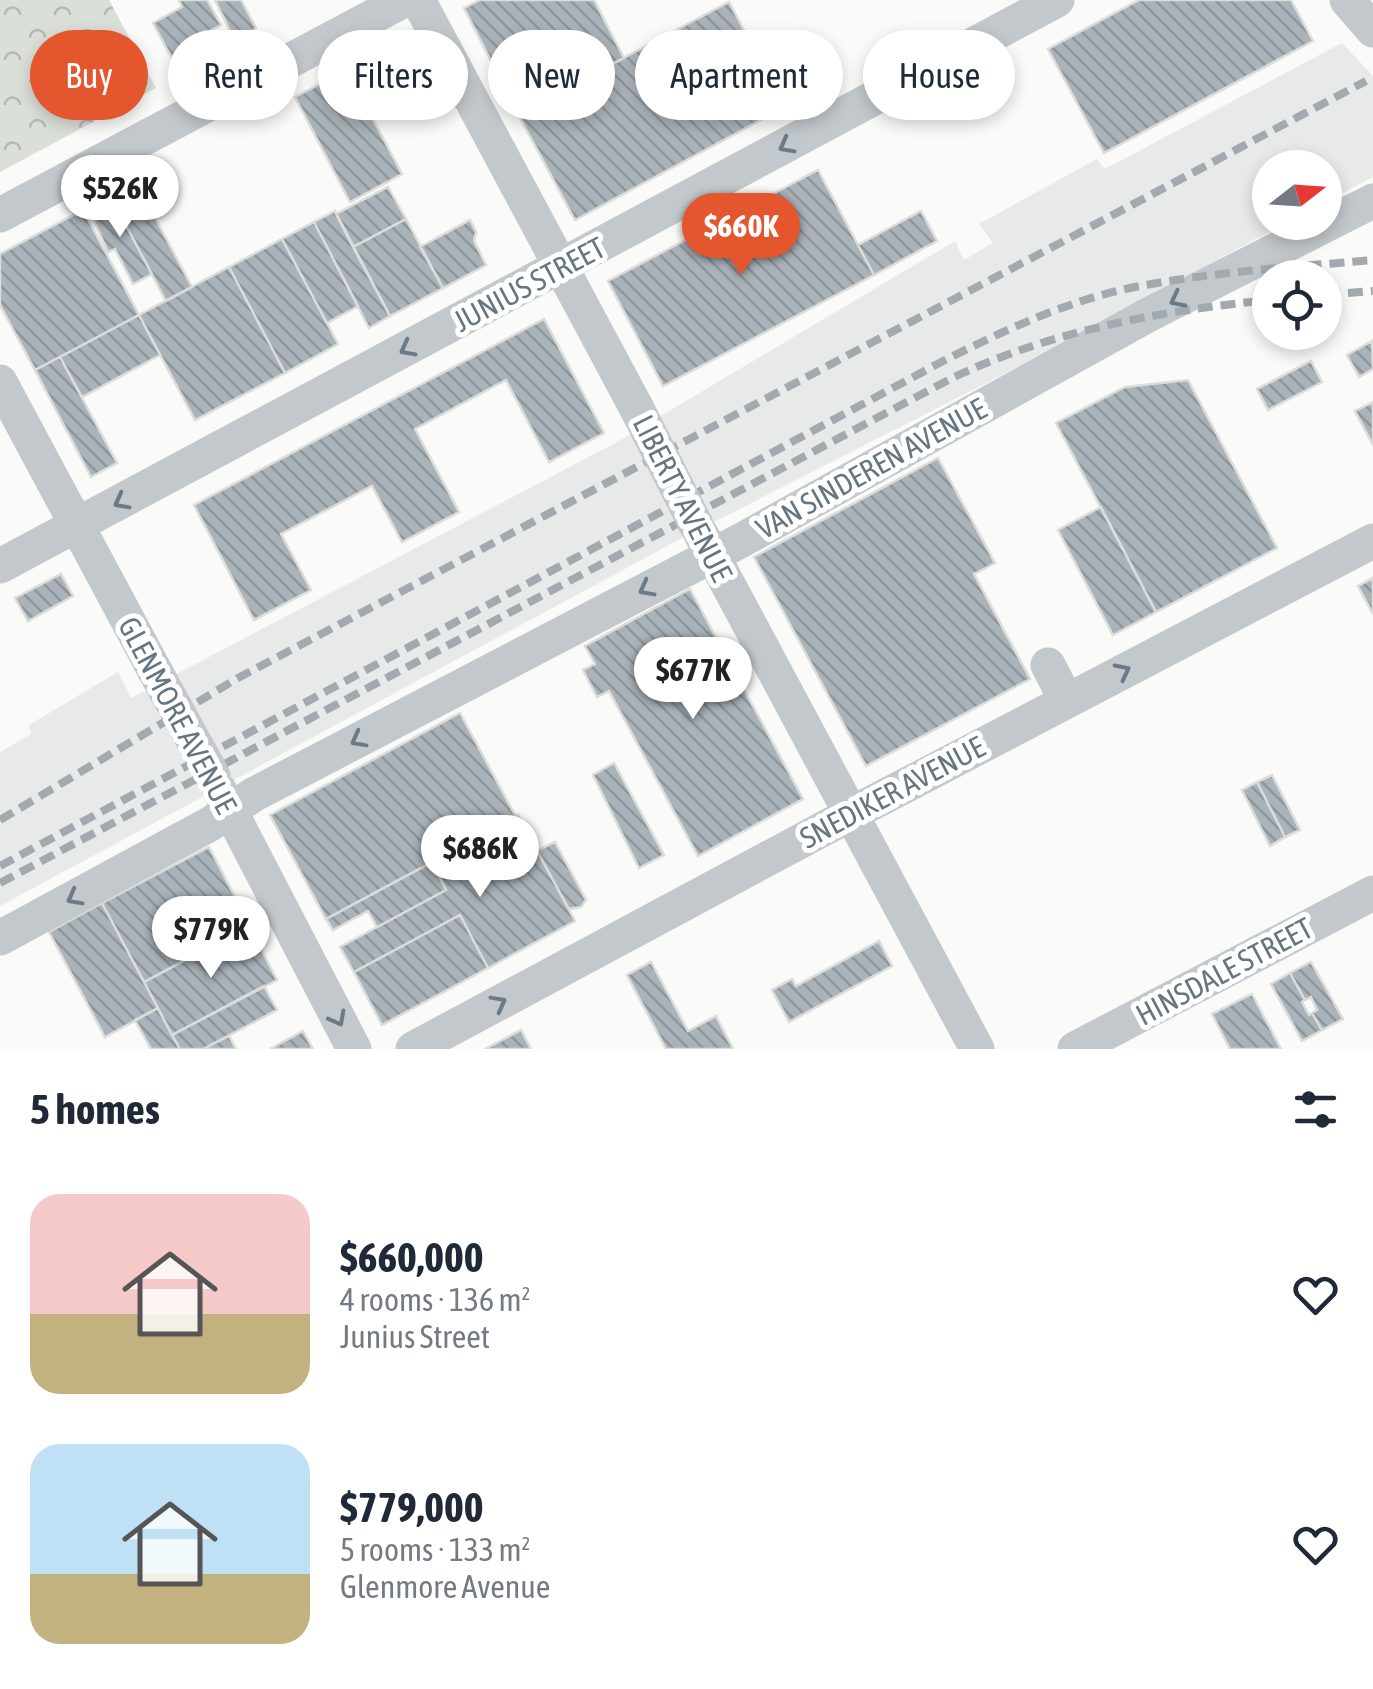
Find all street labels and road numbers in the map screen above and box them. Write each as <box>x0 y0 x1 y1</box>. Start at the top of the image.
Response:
street label: JUNIUS STREET <box>447 230 611 338</box>
street label: VAN SINDEREN AVENUE <box>750 391 992 545</box>
street label: LIBERTY AVENUE <box>627 409 739 587</box>
street label: GLENMORE AVENUE <box>112 611 244 819</box>
street label: SNEDIKER AVENUE <box>794 729 990 855</box>
street label: HINSDALE STREET <box>1130 910 1318 1032</box>

